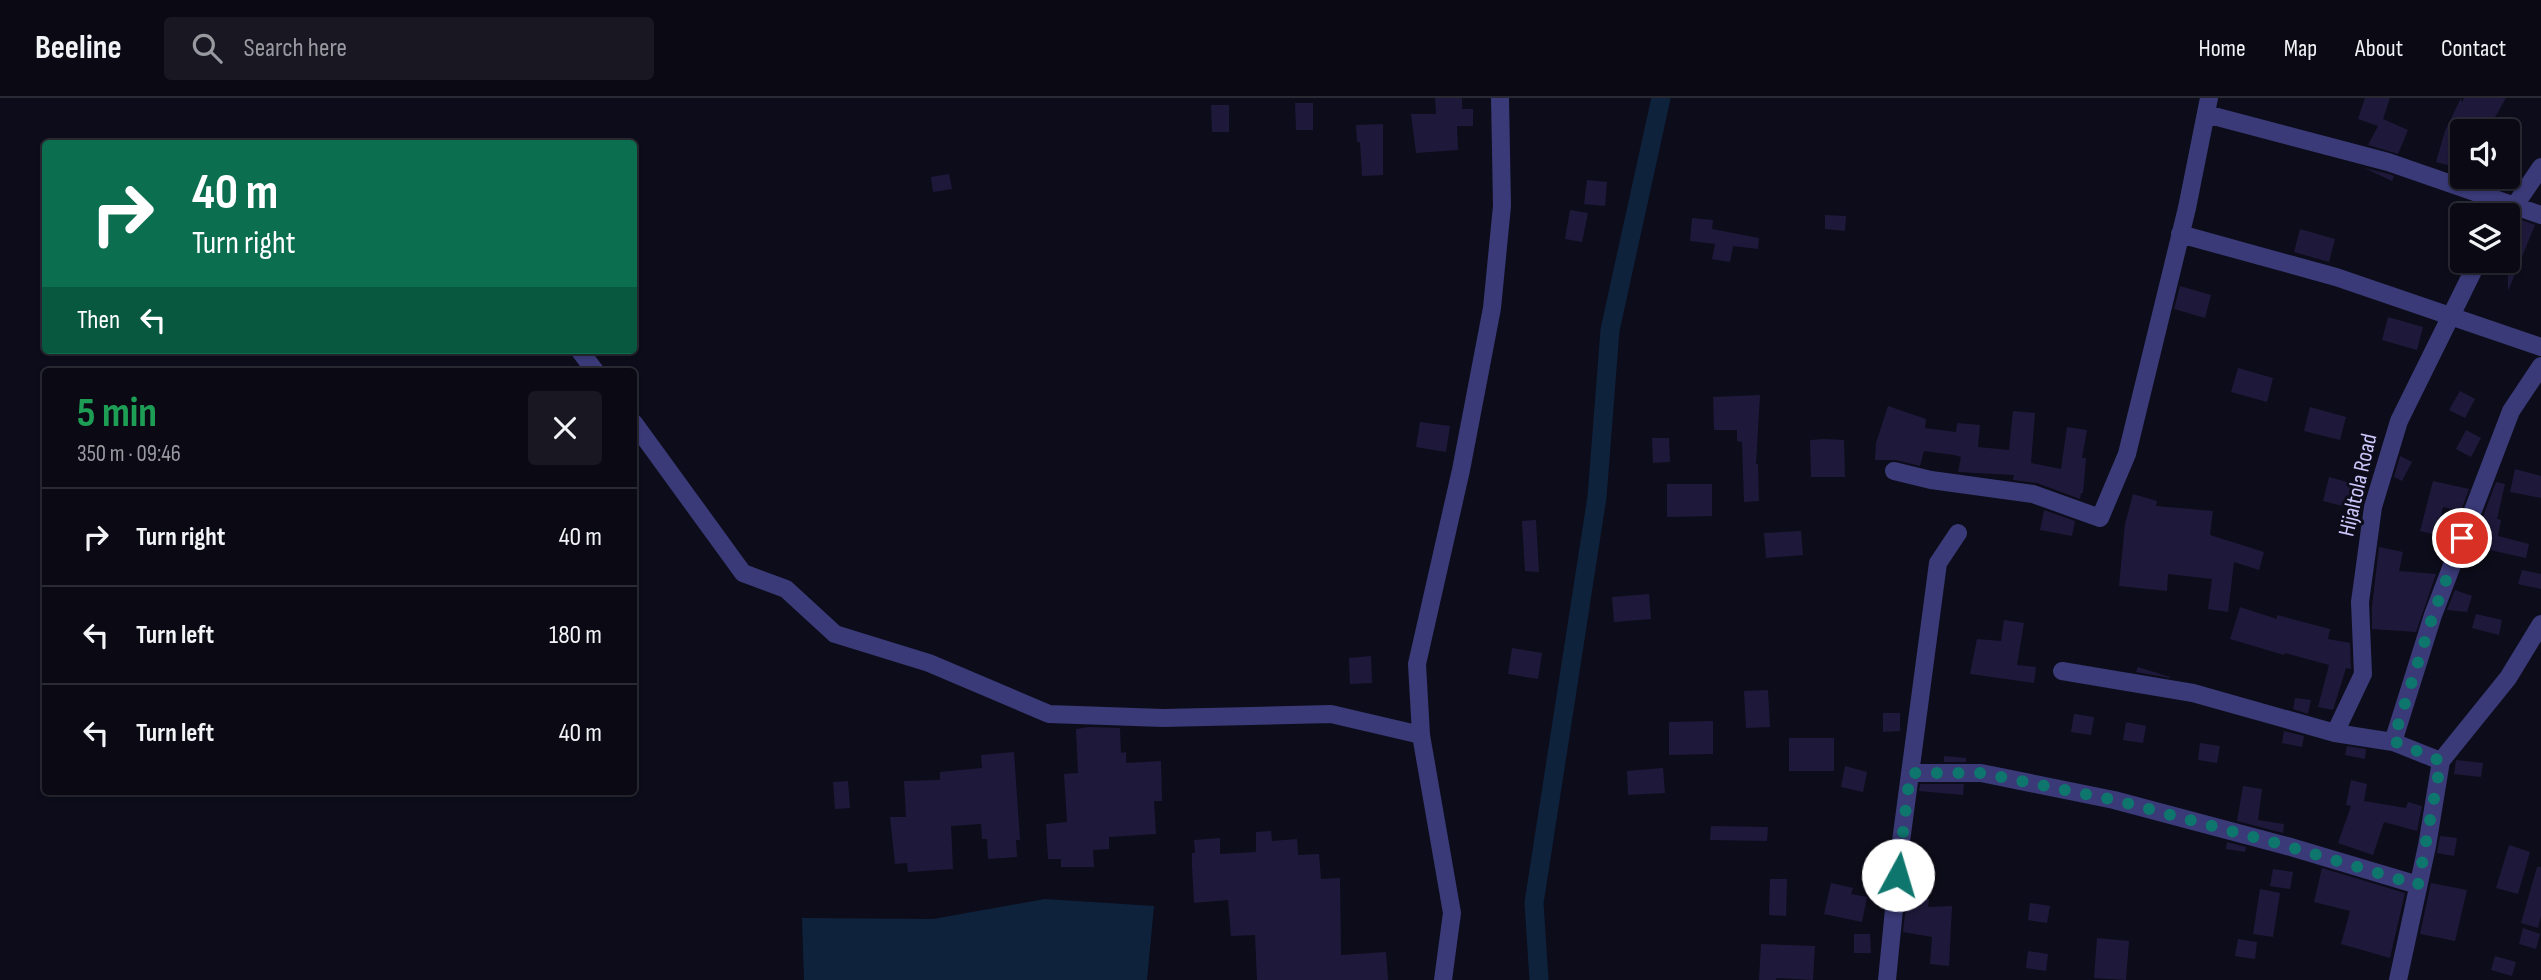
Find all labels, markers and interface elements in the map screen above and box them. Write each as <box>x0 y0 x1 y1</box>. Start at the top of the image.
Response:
search box <box>164 17 654 80</box>
text: Beeline <box>35 28 122 68</box>
icon: search <box>188 29 226 67</box>
text: Search here <box>244 33 347 64</box>
text: Home <box>2198 34 2246 63</box>
text: Map <box>2284 34 2317 63</box>
text: About <box>2355 34 2403 63</box>
text: Contact <box>2441 34 2506 63</box>
map controls <box>2450 119 2520 273</box>
button: sound <box>2450 119 2520 189</box>
text: 40 m <box>192 164 278 223</box>
icon: right <box>77 168 168 259</box>
button: layers <box>2450 203 2520 273</box>
text: Turn right <box>192 224 296 263</box>
icon: left <box>134 301 172 339</box>
text: Then <box>77 305 120 336</box>
text: 5 min <box>77 388 157 439</box>
button: close <box>528 391 602 465</box>
street label: Hijaltola Road <box>2333 431 2383 539</box>
text: 350 m · 09:46 <box>77 440 181 468</box>
pin <box>2432 508 2492 568</box>
icon: right <box>77 518 115 556</box>
icon: arrive <box>2443 519 2481 557</box>
text: Turn right <box>136 522 225 553</box>
text: 40 m <box>559 522 602 553</box>
icon: left <box>77 616 115 654</box>
text: Turn left <box>136 620 214 651</box>
text: 180 m <box>549 620 602 651</box>
icon: left <box>77 714 115 752</box>
text: Turn left <box>136 718 214 749</box>
text: 40 m <box>559 718 602 749</box>
position arrow <box>1861 838 1935 912</box>

